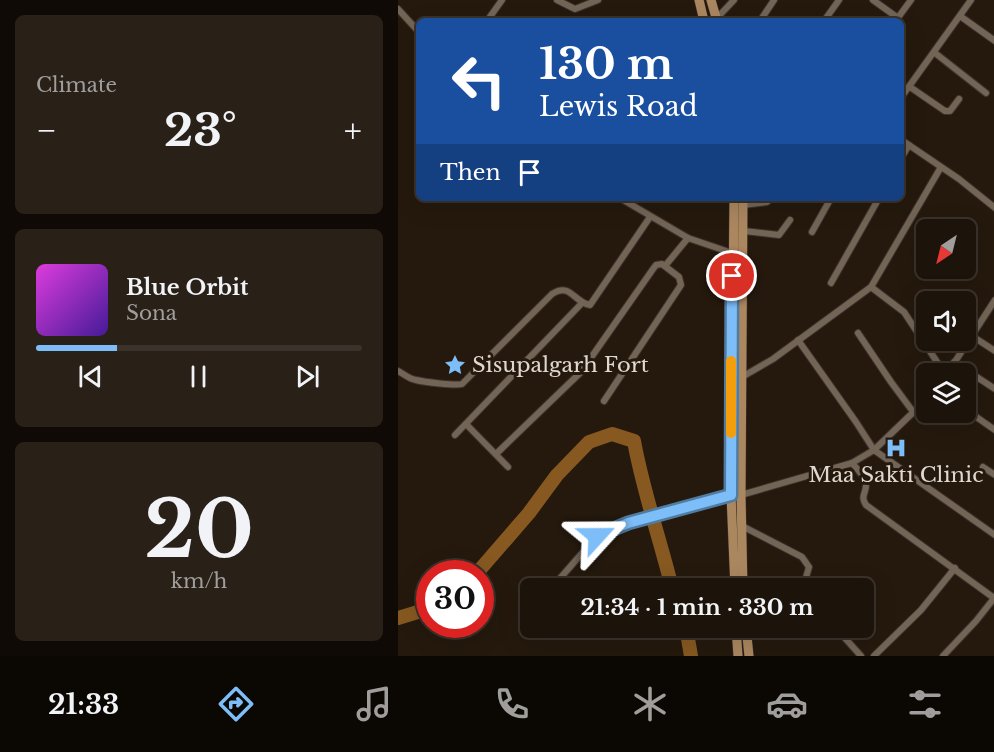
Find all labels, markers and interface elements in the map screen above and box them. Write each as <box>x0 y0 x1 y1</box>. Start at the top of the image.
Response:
text: 130 m <box>539 38 673 90</box>
icon: left <box>440 42 518 120</box>
text: Climate <box>36 73 117 97</box>
text: Lewis Road <box>539 90 698 123</box>
text: 23° <box>164 102 237 158</box>
text: − <box>36 110 57 151</box>
text: + <box>344 110 362 151</box>
icon: arrive <box>513 156 546 189</box>
text: Then <box>440 159 501 186</box>
north arrow <box>916 219 976 279</box>
map controls <box>916 219 976 423</box>
pin <box>706 250 757 301</box>
icon: arrive <box>715 259 748 292</box>
text: Blue Orbit <box>126 274 248 301</box>
button: sound <box>916 291 976 351</box>
text: Sona <box>126 301 177 325</box>
place label: Sisupalgarh Fort <box>472 352 649 378</box>
place icon: Sisupalgarh Fort <box>443 353 467 377</box>
icon: previous <box>74 360 107 393</box>
icon: pause <box>182 360 215 393</box>
icon: next <box>291 360 324 393</box>
button: layers <box>916 363 976 423</box>
hospital icon: Maa Sakti Clinic <box>884 436 908 460</box>
place label: Maa Sakti Clinic <box>809 462 983 488</box>
text: 20 <box>144 481 254 578</box>
position arrow <box>565 504 629 568</box>
speed limit sign: 30 <box>416 560 494 638</box>
text: km/h <box>171 569 227 593</box>
text: 21:34 · 1 min · 330 m <box>580 594 814 621</box>
icon: directions <box>215 683 257 725</box>
icon: music <box>353 683 395 725</box>
icon: phone <box>491 683 533 725</box>
icon: climate <box>629 683 671 725</box>
icon: car <box>766 683 808 725</box>
icon: filters <box>904 683 946 725</box>
text: 21:33 <box>48 688 119 721</box>

